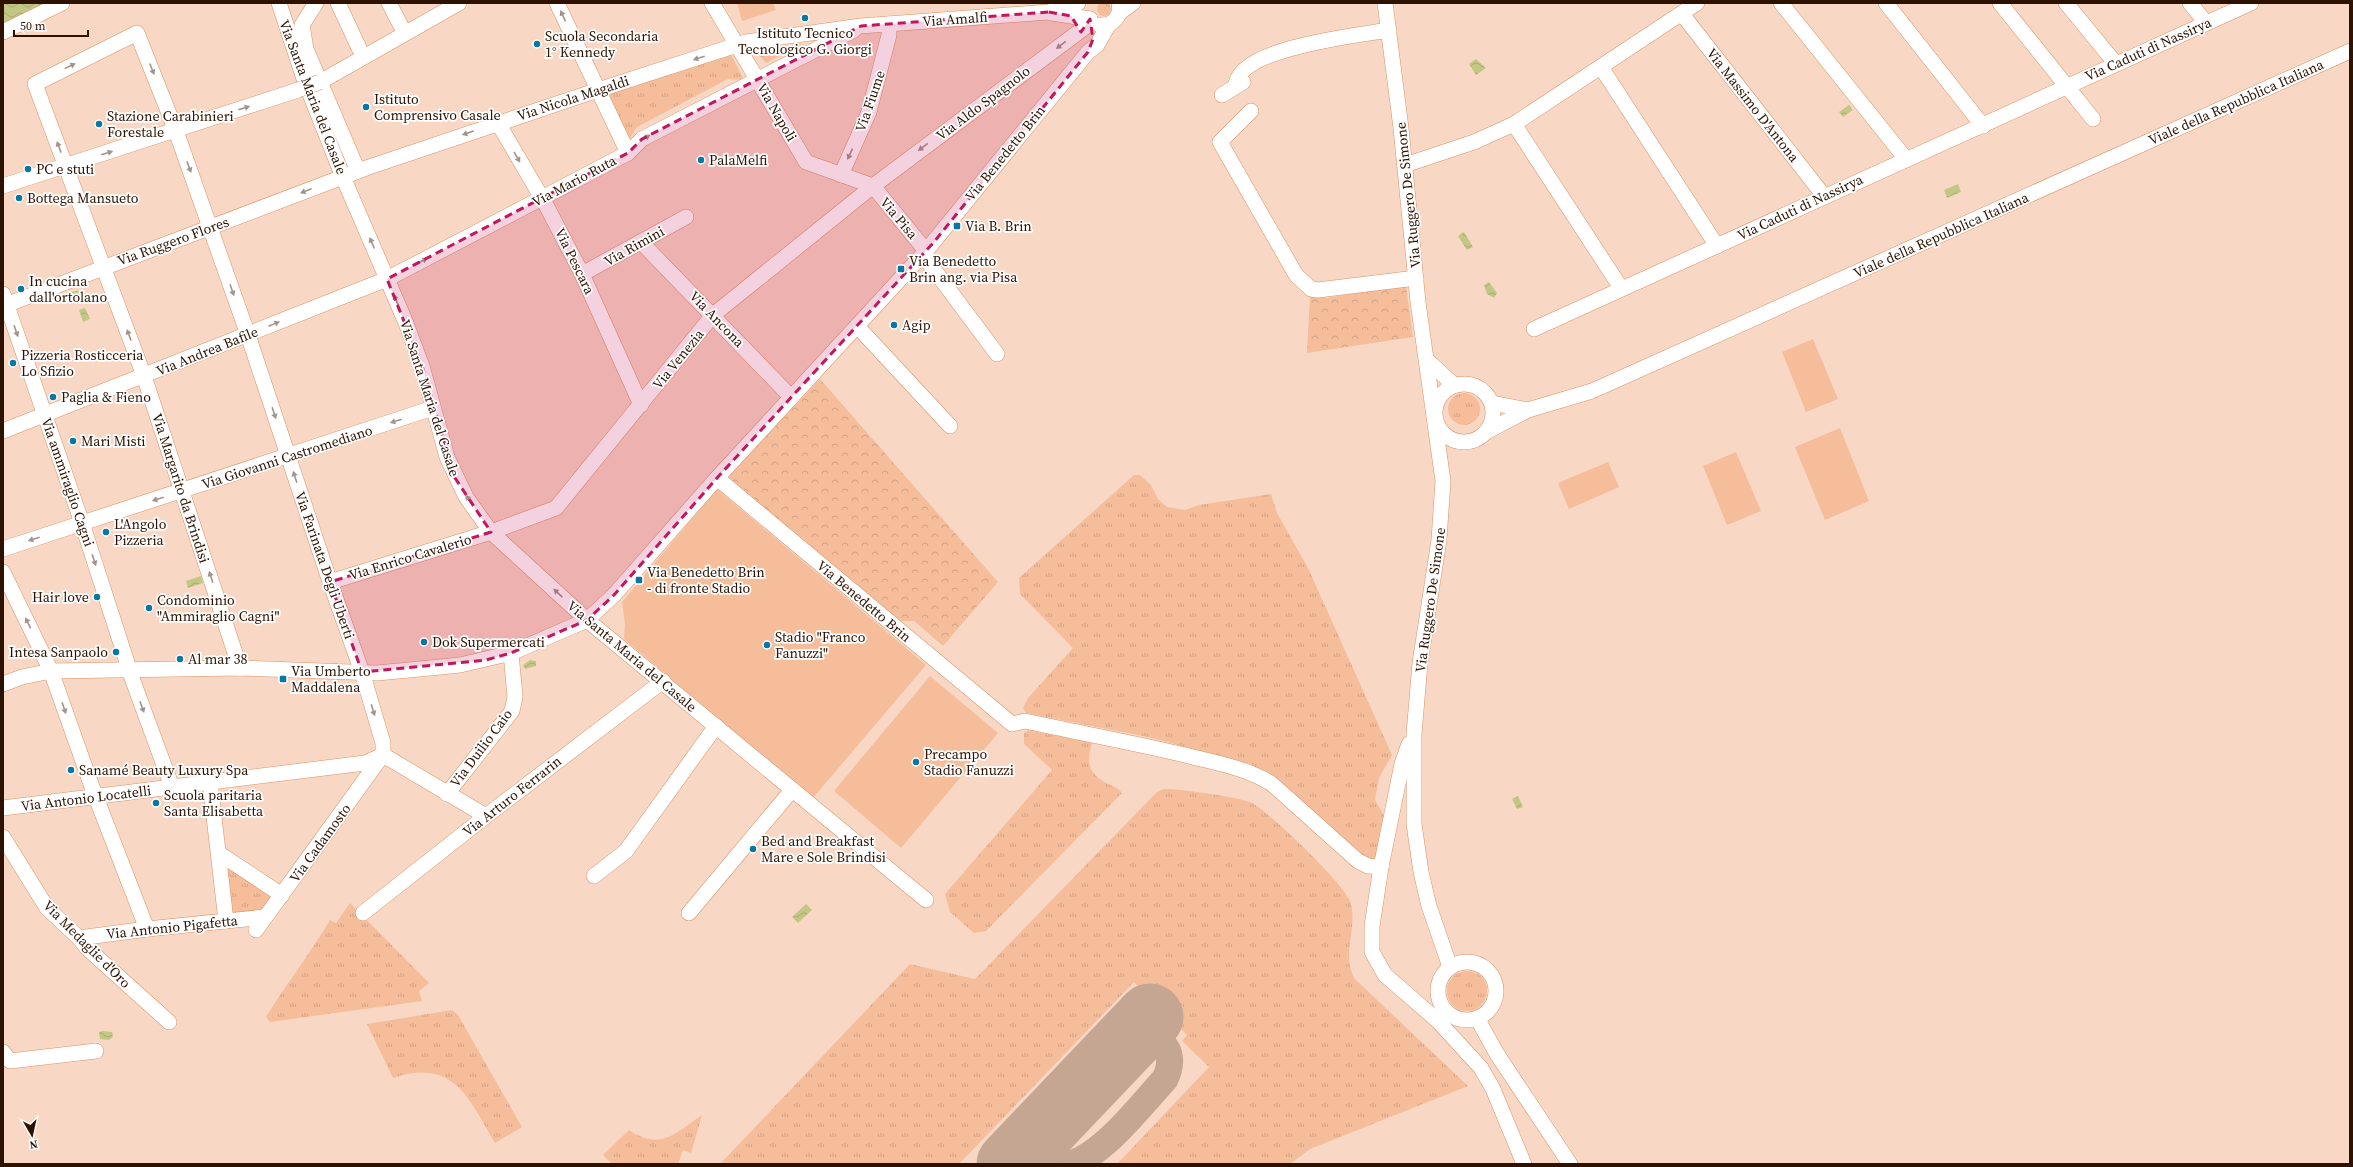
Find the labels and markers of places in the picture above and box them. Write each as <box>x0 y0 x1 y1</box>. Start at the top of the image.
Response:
marker: Istituto Tecnico Tecnologico G. Giorgi <box>800 13 810 23</box>
place label: Istituto Tecnico Tecnologico G. Giorgi <box>738 23 872 59</box>
place label: Scuola Secondaria 1° Kennedy <box>545 26 659 62</box>
marker: Scuola Secondaria 1° Kennedy <box>532 39 542 49</box>
place label: Istituto Comprensivo Casale <box>374 89 501 125</box>
marker: Istituto Comprensivo Casale <box>361 102 371 112</box>
place label: Stazione Carabinieri Forestale <box>107 106 234 142</box>
marker: Stazione Carabinieri Forestale <box>94 119 104 129</box>
place label: PalaMelfi <box>709 150 768 170</box>
marker: PalaMelfi <box>696 155 706 165</box>
place label: PC e stuti <box>36 159 94 179</box>
marker: PC e stuti <box>23 164 33 174</box>
place label: Bottega Mansueto <box>27 188 139 208</box>
marker: Bottega Mansueto <box>14 193 24 203</box>
place label: Via B. Brin <box>965 216 1032 236</box>
marker: Via B. Brin <box>952 221 962 231</box>
place label: Via Benedetto Brin ang. via Pisa <box>909 251 1018 287</box>
marker: Via Benedetto Brin ang. via Pisa <box>896 264 906 274</box>
place label: In cucina dall'ortolano <box>29 271 108 307</box>
marker: In cucina dall'ortolano <box>16 284 26 294</box>
place label: Agip <box>902 315 931 335</box>
marker: Agip <box>889 320 899 330</box>
place label: Pizzeria Rosticceria Lo Sfizio <box>21 345 144 381</box>
marker: Pizzeria Rosticceria Lo Sfizio <box>8 358 18 368</box>
place label: Paglia & Fieno <box>61 387 151 407</box>
marker: Paglia & Fieno <box>48 392 58 402</box>
place label: Mari Misti <box>81 431 145 451</box>
marker: Mari Misti <box>68 436 78 446</box>
place label: L'Angolo Pizzeria <box>114 514 167 550</box>
marker: L'Angolo Pizzeria <box>101 527 111 537</box>
place label: Via Benedetto Brin - di fronte Stadio <box>647 562 765 598</box>
marker: Via Benedetto Brin - di fronte Stadio <box>634 575 644 585</box>
place label: Hair love <box>32 587 89 607</box>
place label: Condominio "Ammiraglio Cagni" <box>157 590 279 626</box>
marker: Hair love <box>92 592 102 602</box>
marker: Condominio "Ammiraglio Cagni" <box>144 603 154 613</box>
place label: Stadio "Franco Fanuzzi" <box>775 627 866 663</box>
place label: Dok Supermercati <box>432 632 545 652</box>
marker: Dok Supermercati <box>419 637 429 647</box>
marker: Stadio "Franco Fanuzzi" <box>762 640 772 650</box>
place label: Intesa Sanpaolo <box>9 642 108 662</box>
marker: Intesa Sanpaolo <box>111 647 121 657</box>
place label: Al mar 38 <box>188 649 248 669</box>
marker: Al mar 38 <box>175 654 185 664</box>
place label: Via Umberto Maddalena <box>291 661 371 697</box>
marker: Via Umberto Maddalena <box>278 674 288 684</box>
place label: Precampo Stadio Fanuzzi <box>924 744 1014 780</box>
marker: Precampo Stadio Fanuzzi <box>911 757 921 767</box>
place label: Sanamé Beauty Luxury Spa <box>79 760 249 780</box>
marker: Sanamé Beauty Luxury Spa <box>66 765 76 775</box>
place label: Scuola paritaria Santa Elisabetta <box>164 785 264 821</box>
marker: Scuola paritaria Santa Elisabetta <box>151 798 161 808</box>
place label: Bed and Breakfast Mare e Sole Brindisi <box>761 831 886 867</box>
marker: Bed and Breakfast Mare e Sole Brindisi <box>748 844 758 854</box>

